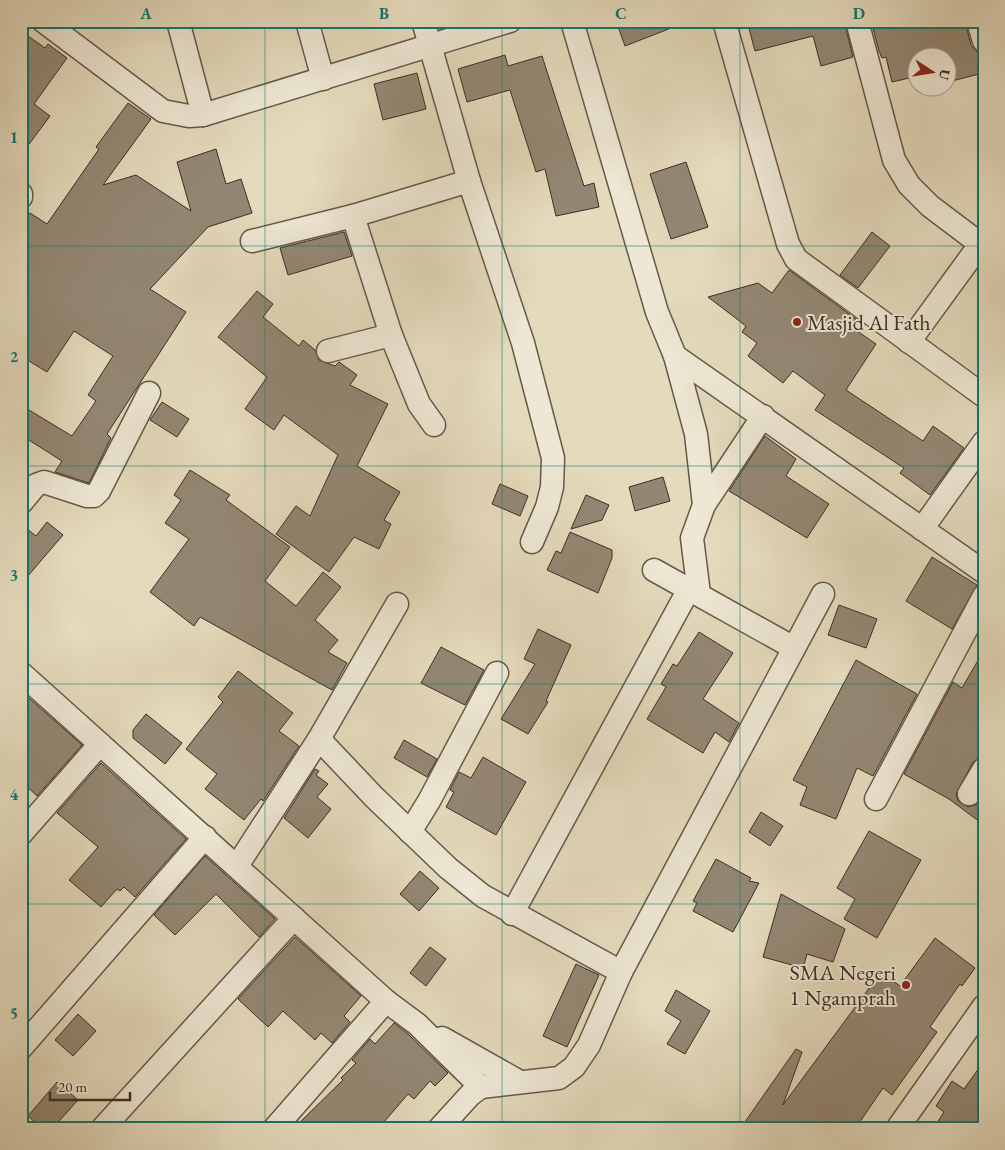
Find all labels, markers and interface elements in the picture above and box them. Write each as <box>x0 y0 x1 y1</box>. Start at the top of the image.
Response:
text: A <box>139 3 152 24</box>
text: B <box>379 3 389 24</box>
text: C <box>615 3 627 24</box>
text: D <box>853 3 865 24</box>
north arrow <box>908 48 958 98</box>
text: U <box>935 68 955 82</box>
text: 1 <box>10 127 18 148</box>
place label: Masjid Al Fath <box>807 308 931 337</box>
marker: Masjid Al Fath <box>791 316 803 328</box>
text: 2 <box>10 346 19 367</box>
text: 3 <box>10 565 18 586</box>
text: 4 <box>10 784 19 805</box>
place label: SMA Negeri 1 Ngamprah <box>789 958 896 1012</box>
marker: SMA Negeri 1 Ngamprah <box>900 979 912 991</box>
text: 5 <box>10 1003 18 1024</box>
scale bar <box>50 1070 130 1102</box>
text: 20 m <box>58 1077 87 1096</box>

